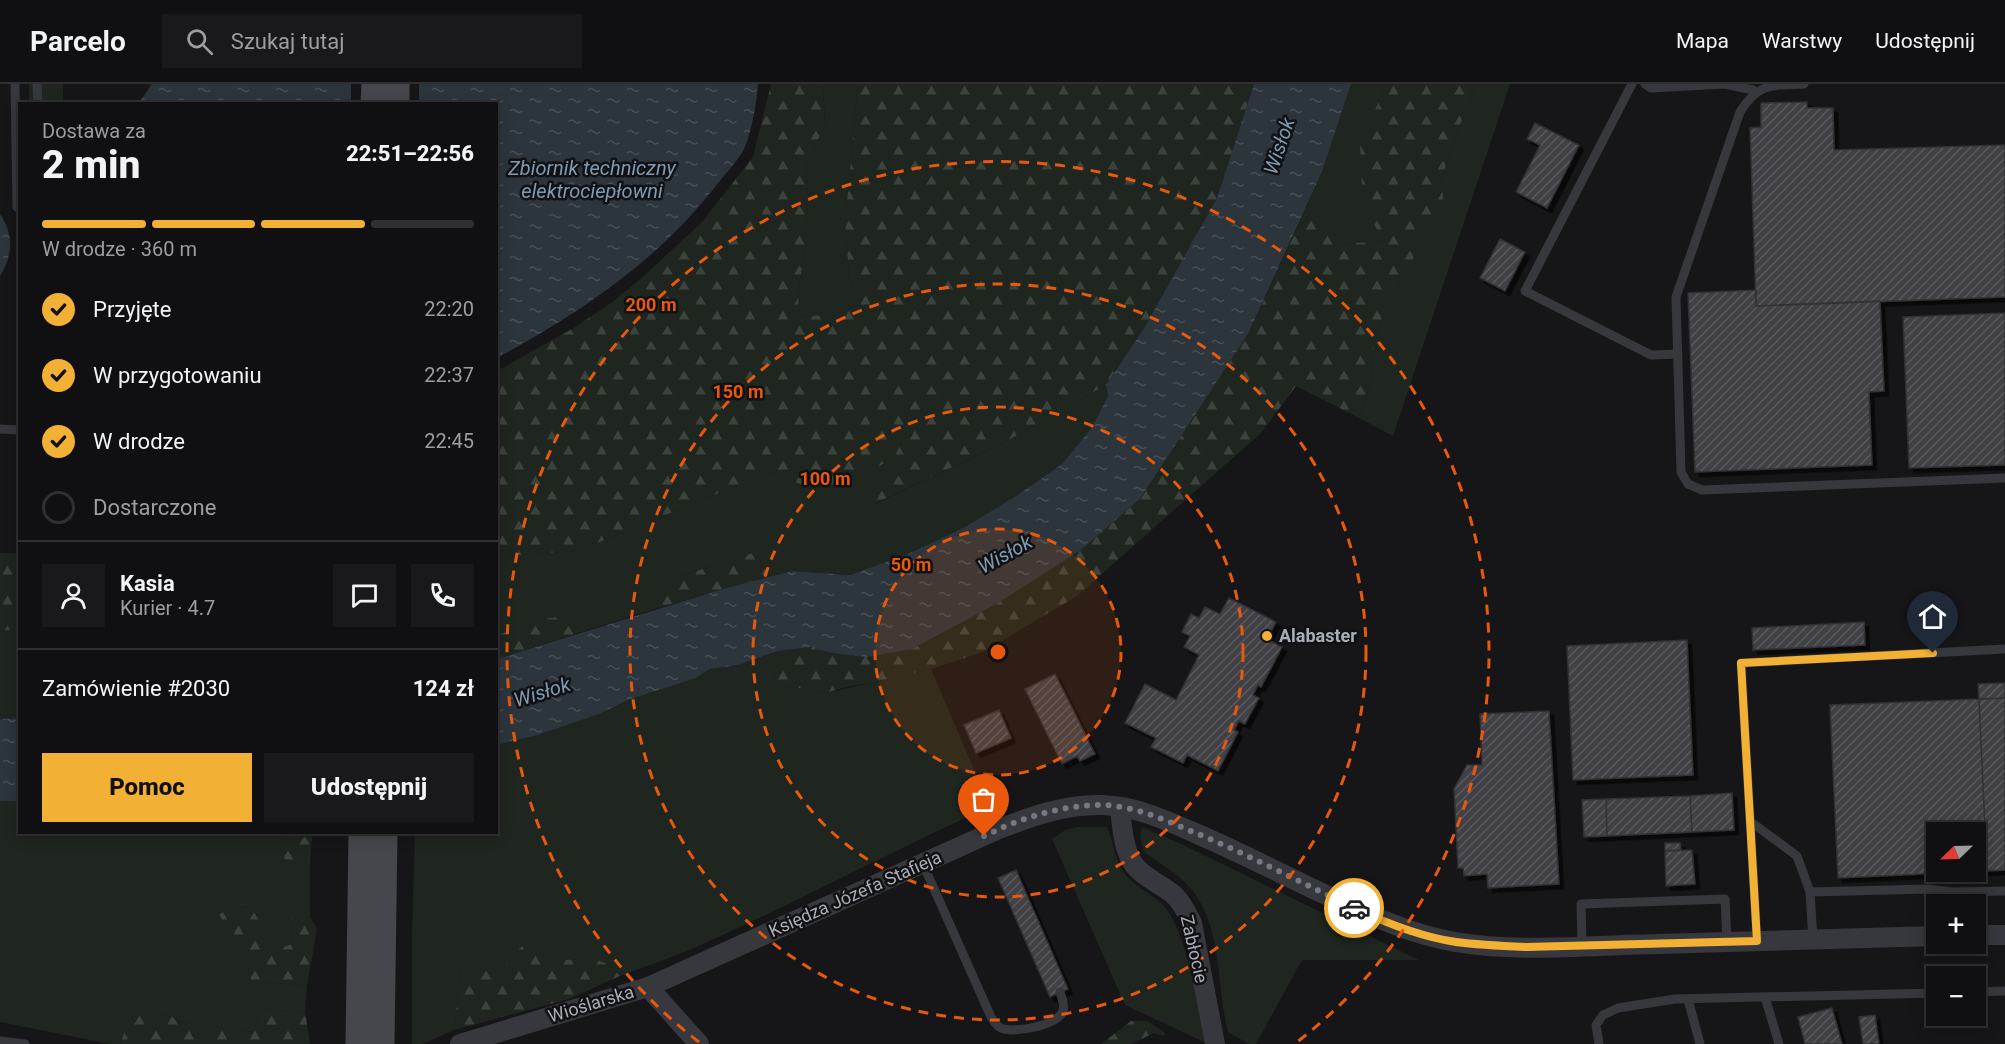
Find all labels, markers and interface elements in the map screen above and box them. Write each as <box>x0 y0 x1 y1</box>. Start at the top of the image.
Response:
search box <box>162 14 582 68</box>
text: Parcelo <box>30 25 126 58</box>
icon: search <box>183 25 216 58</box>
text: Szukaj tutaj <box>231 29 345 54</box>
text: Mapa <box>1676 29 1729 53</box>
text: Warstwy <box>1762 29 1842 53</box>
text: Udostępnij <box>1875 29 1975 53</box>
water label: Wisłok <box>1258 114 1300 177</box>
text: Dostawa za <box>42 119 146 143</box>
text: 22:51–22:56 <box>346 141 474 166</box>
text: 2 min <box>42 142 140 188</box>
water label: Zbiornik techniczny elektrociepłowni <box>507 156 677 203</box>
text: W drodze · 360 m <box>42 237 197 261</box>
icon: check <box>42 293 75 326</box>
text: 200 m <box>625 294 677 315</box>
text: Przyjęte <box>93 297 171 322</box>
text: 22:20 <box>424 297 474 321</box>
icon: check <box>42 359 75 392</box>
text: W przygotowaniu <box>93 363 262 388</box>
text: 22:37 <box>424 363 474 387</box>
text: 150 m <box>712 381 764 402</box>
icon: check <box>42 425 75 458</box>
text: W drodze <box>93 429 185 454</box>
text: 22:45 <box>424 429 474 453</box>
text: 100 m <box>799 468 851 489</box>
text: Dostarczone <box>93 495 216 520</box>
water label: Wisłok <box>974 529 1037 579</box>
text: 50 m <box>891 554 931 575</box>
button: person <box>42 564 105 627</box>
button: chat <box>333 564 396 627</box>
button: phone <box>411 564 474 627</box>
text: Kasia <box>120 571 175 596</box>
pin <box>1907 591 1958 653</box>
text: Kurier · 4.7 <box>120 596 215 620</box>
icon: home <box>1916 600 1949 633</box>
place label: Alabaster <box>1279 625 1357 646</box>
marker: Alabaster <box>1260 629 1274 643</box>
centre of rings <box>988 642 1008 662</box>
water label: Wisłok <box>511 672 574 712</box>
text: Zamówienie #2030 <box>42 676 230 701</box>
text: 124 zł <box>413 676 474 701</box>
button: Pomoc <box>42 753 252 822</box>
button: Udostępnij <box>264 753 474 822</box>
pin <box>958 774 1009 836</box>
icon: bag <box>967 783 1000 816</box>
north arrow <box>1926 822 1986 882</box>
map controls <box>1926 822 1986 1026</box>
street label: Księdza Józefa Stafieja <box>765 846 944 941</box>
courier <box>1324 878 1384 938</box>
icon: car <box>1338 892 1371 925</box>
button: + <box>1926 894 1986 954</box>
street label: Zabłocie <box>1176 913 1212 985</box>
button: − <box>1926 966 1986 1026</box>
street label: Wioślarska <box>546 981 636 1026</box>

